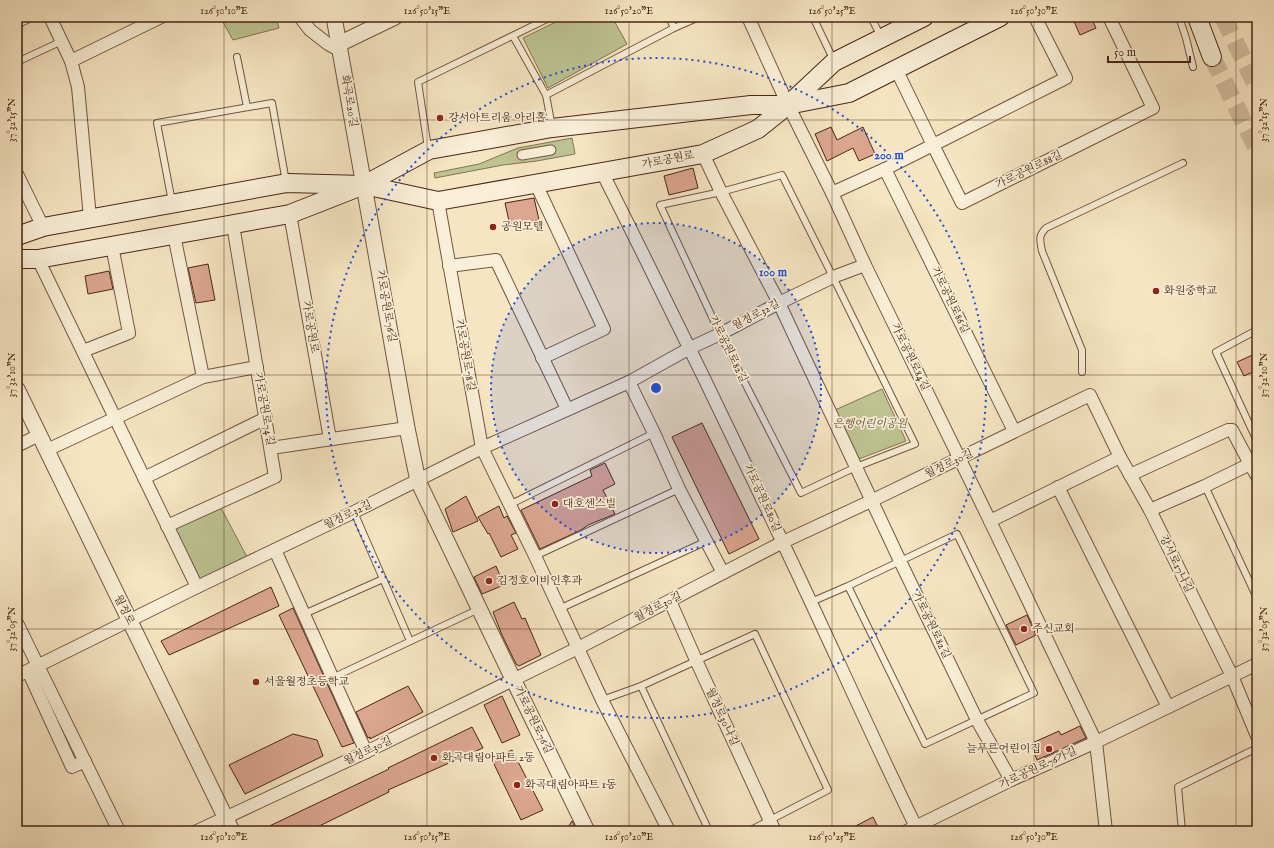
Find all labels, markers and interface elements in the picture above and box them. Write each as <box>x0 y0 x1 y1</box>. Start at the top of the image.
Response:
text: 126°50'10"E <box>200 5 248 18</box>
text: 126°50'15"E <box>404 5 450 18</box>
text: 126°50'20"E <box>605 5 653 18</box>
text: 126°50'25"E <box>808 5 856 18</box>
text: 126°50'30"E <box>1010 5 1058 18</box>
scale bar <box>1108 38 1190 64</box>
text: 50 m <box>1114 45 1136 60</box>
street label: 화곡로20길 <box>337 74 361 128</box>
text: 37°32'15"N <box>6 98 19 142</box>
text: 37°32'15"N <box>1258 98 1271 142</box>
place label: 강서아트리움 아리홀 <box>448 111 546 125</box>
marker: 강서아트리움 아리홀 <box>435 113 445 123</box>
street label: 가로공원로 <box>641 148 696 172</box>
text: 200 m <box>874 148 904 163</box>
street label: 가로공원로88길 <box>993 148 1065 192</box>
place label: 공원모텔 <box>501 220 544 234</box>
marker: 공원모텔 <box>488 222 498 232</box>
street label: 가로공원로86길 <box>928 264 972 336</box>
text: 100 m <box>759 265 788 280</box>
street label: 가로공원로76길 <box>373 269 399 343</box>
place label: 화원중학교 <box>1164 284 1218 298</box>
marker: 화원중학교 <box>1151 286 1161 296</box>
street label: 월정로32길 <box>730 297 782 333</box>
street label: 가로공원로 <box>298 300 322 355</box>
street label: 가로공원로82길 <box>706 313 750 385</box>
street label: 가로공원로78길 <box>452 318 478 392</box>
street label: 가로공원로84길 <box>888 321 932 393</box>
text: 37°32'10"N <box>6 352 19 397</box>
text: 37°32'10"N <box>1258 352 1271 397</box>
street label: 가로공원로74길 <box>251 371 277 447</box>
centre of rings <box>649 381 663 395</box>
park label: 은행어린이공원 <box>833 417 909 431</box>
street label: 월정로30길 <box>923 446 975 482</box>
street label: 가로공원로80길 <box>740 462 784 534</box>
street label: 월정로32길 <box>322 497 374 533</box>
place label: 대호센스빌 <box>563 497 616 511</box>
marker: 대호센스빌 <box>550 499 560 509</box>
street label: 강서로17나길 <box>1156 533 1196 595</box>
place label: 김정호이비인후과 <box>497 574 582 588</box>
marker: 김정호이비인후과 <box>484 576 494 586</box>
street label: 월정로30길 <box>632 589 684 625</box>
street label: 가로공원로82길 <box>909 589 953 661</box>
street label: 월정로 <box>111 593 137 628</box>
text: 37°32'05"N <box>6 606 19 651</box>
text: 37°32'05"N <box>1258 606 1271 651</box>
place label: 주신교회 <box>1032 622 1075 636</box>
marker: 주신교회 <box>1019 624 1029 634</box>
place label: 서울월정초등학교 <box>264 675 349 689</box>
marker: 서울월정초등학교 <box>251 677 261 687</box>
street label: 가로공원로76길 <box>511 684 555 756</box>
street label: 월정로30나길 <box>702 686 742 748</box>
street label: 월정로30길 <box>342 733 394 769</box>
place label: 늘푸른어린이집 <box>967 742 1041 756</box>
street label: 가로공원로76가길 <box>997 744 1079 792</box>
marker: 늘푸른어린이집 <box>1044 744 1054 754</box>
place label: 화곡대림아파트 2동 <box>442 751 535 765</box>
marker: 화곡대림아파트 2동 <box>429 753 439 763</box>
place label: 화곡대림아파트 1동 <box>525 778 617 792</box>
marker: 화곡대림아파트 1동 <box>512 780 522 790</box>
text: 126°50'10"E <box>200 831 248 844</box>
text: 126°50'15"E <box>404 831 450 844</box>
text: 126°50'20"E <box>605 831 653 844</box>
text: 126°50'25"E <box>808 831 856 844</box>
text: 126°50'30"E <box>1010 831 1058 844</box>

